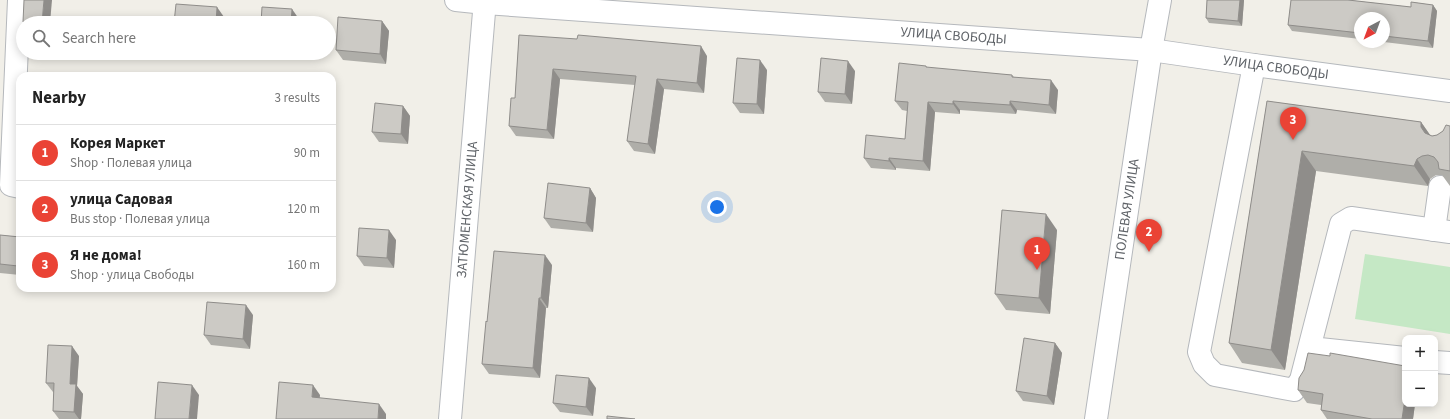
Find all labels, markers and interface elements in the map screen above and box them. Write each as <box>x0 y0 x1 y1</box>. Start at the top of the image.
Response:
north arrow <box>1354 12 1390 48</box>
search box <box>16 16 336 60</box>
street label: УЛИЦА СВОБОДЫ <box>900 22 1007 50</box>
icon: search <box>30 27 52 49</box>
text: Search here <box>62 28 136 49</box>
street label: УЛИЦА СВОБОДЫ <box>1222 51 1330 85</box>
text: Nearby <box>32 86 86 110</box>
text: 3 results <box>275 89 320 107</box>
pin: 3 <box>1280 107 1306 140</box>
text: Корея Маркет <box>70 133 165 154</box>
street label: ЗАТЮМЕНСКАЯ УЛИЦА <box>452 140 483 279</box>
text: 1 <box>42 144 48 162</box>
text: 90 m <box>294 144 320 162</box>
text: Shop · Полевая улица <box>70 154 192 172</box>
street label: ПОЛЕВАЯ УЛИЦА <box>1110 157 1145 261</box>
text: улица Садовая <box>70 189 173 210</box>
your location <box>707 197 727 217</box>
text: 2 <box>42 200 48 218</box>
text: 120 m <box>287 200 320 218</box>
text: Bus stop · Полевая улица <box>70 210 210 228</box>
pin: 2 <box>1136 219 1162 252</box>
pin: 1 <box>1024 237 1050 270</box>
text: Я не дома! <box>70 245 142 266</box>
text: 3 <box>42 256 48 274</box>
text: 160 m <box>287 256 320 274</box>
text: Shop · улица Свободы <box>70 266 194 284</box>
map controls <box>1402 335 1438 407</box>
button: + <box>1402 335 1438 371</box>
button: − <box>1402 371 1438 407</box>

